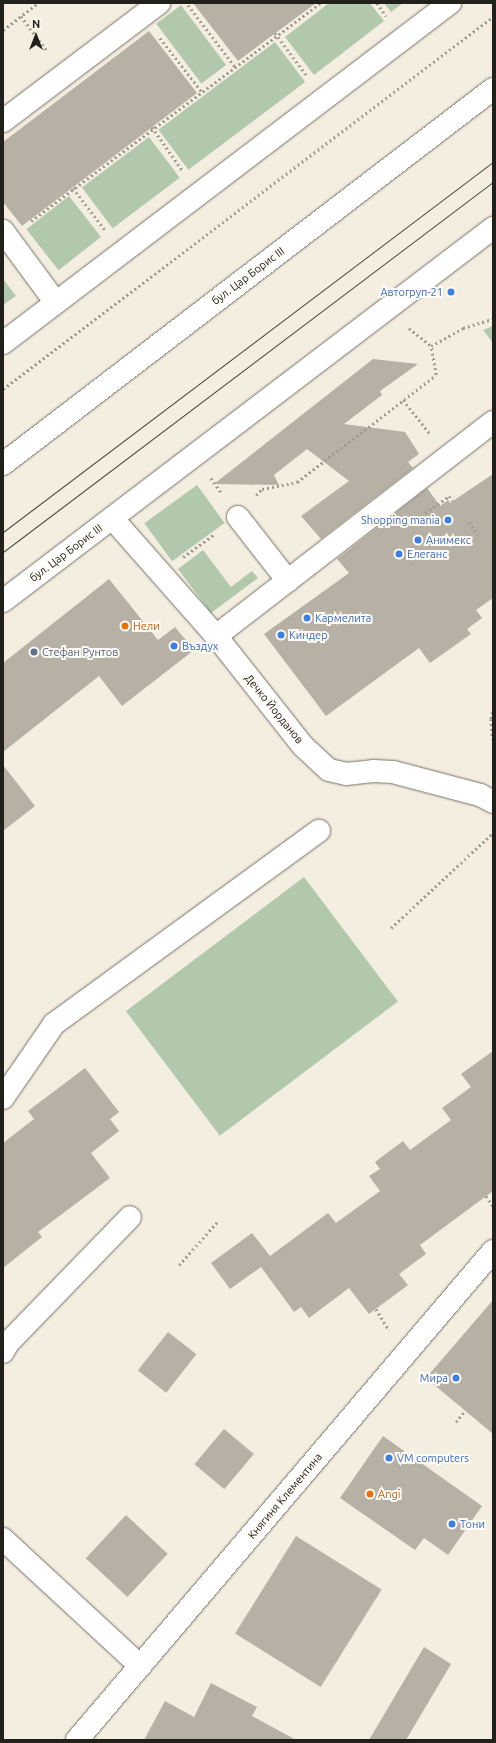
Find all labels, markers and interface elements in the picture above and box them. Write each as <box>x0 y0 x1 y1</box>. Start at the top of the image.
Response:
north arrow <box>16 16 56 56</box>
text: N <box>32 18 40 30</box>
street label: бул. Цар Борис III <box>209 244 287 308</box>
place label: Автогруп-21 <box>380 285 443 299</box>
marker: Автогруп-21 <box>446 287 456 297</box>
place label: Shopping mania <box>361 513 440 527</box>
marker: Shopping mania <box>443 515 453 525</box>
street label: бул. Цар Борис III <box>27 521 105 585</box>
place label: Анимекс <box>426 533 471 547</box>
marker: Анимекс <box>413 535 423 545</box>
place label: Елеганс <box>407 547 447 561</box>
marker: Елеганс <box>394 549 404 559</box>
place label: Кармелита <box>315 611 371 625</box>
marker: Кармелита <box>302 613 312 623</box>
place label: Нели <box>133 619 160 633</box>
marker: Нели <box>120 621 130 631</box>
place label: Киндер <box>289 628 328 642</box>
marker: Киндер <box>276 630 286 640</box>
place label: Въздух <box>182 639 218 653</box>
marker: Въздух <box>169 641 179 651</box>
place label: Стефан Рунтов <box>42 645 118 659</box>
marker: Стефан Рунтов <box>29 647 39 657</box>
street label: Дечко Йорданов <box>242 672 306 746</box>
place label: Мира <box>420 1371 448 1385</box>
marker: Мира <box>451 1373 461 1383</box>
street label: Княгиня Клементина <box>245 1450 325 1542</box>
place label: VM computers <box>397 1451 469 1465</box>
marker: VM computers <box>384 1453 394 1463</box>
place label: Angi <box>378 1487 400 1501</box>
marker: Angi <box>365 1489 375 1499</box>
place label: Тони <box>460 1517 485 1531</box>
marker: Тони <box>447 1519 457 1529</box>

